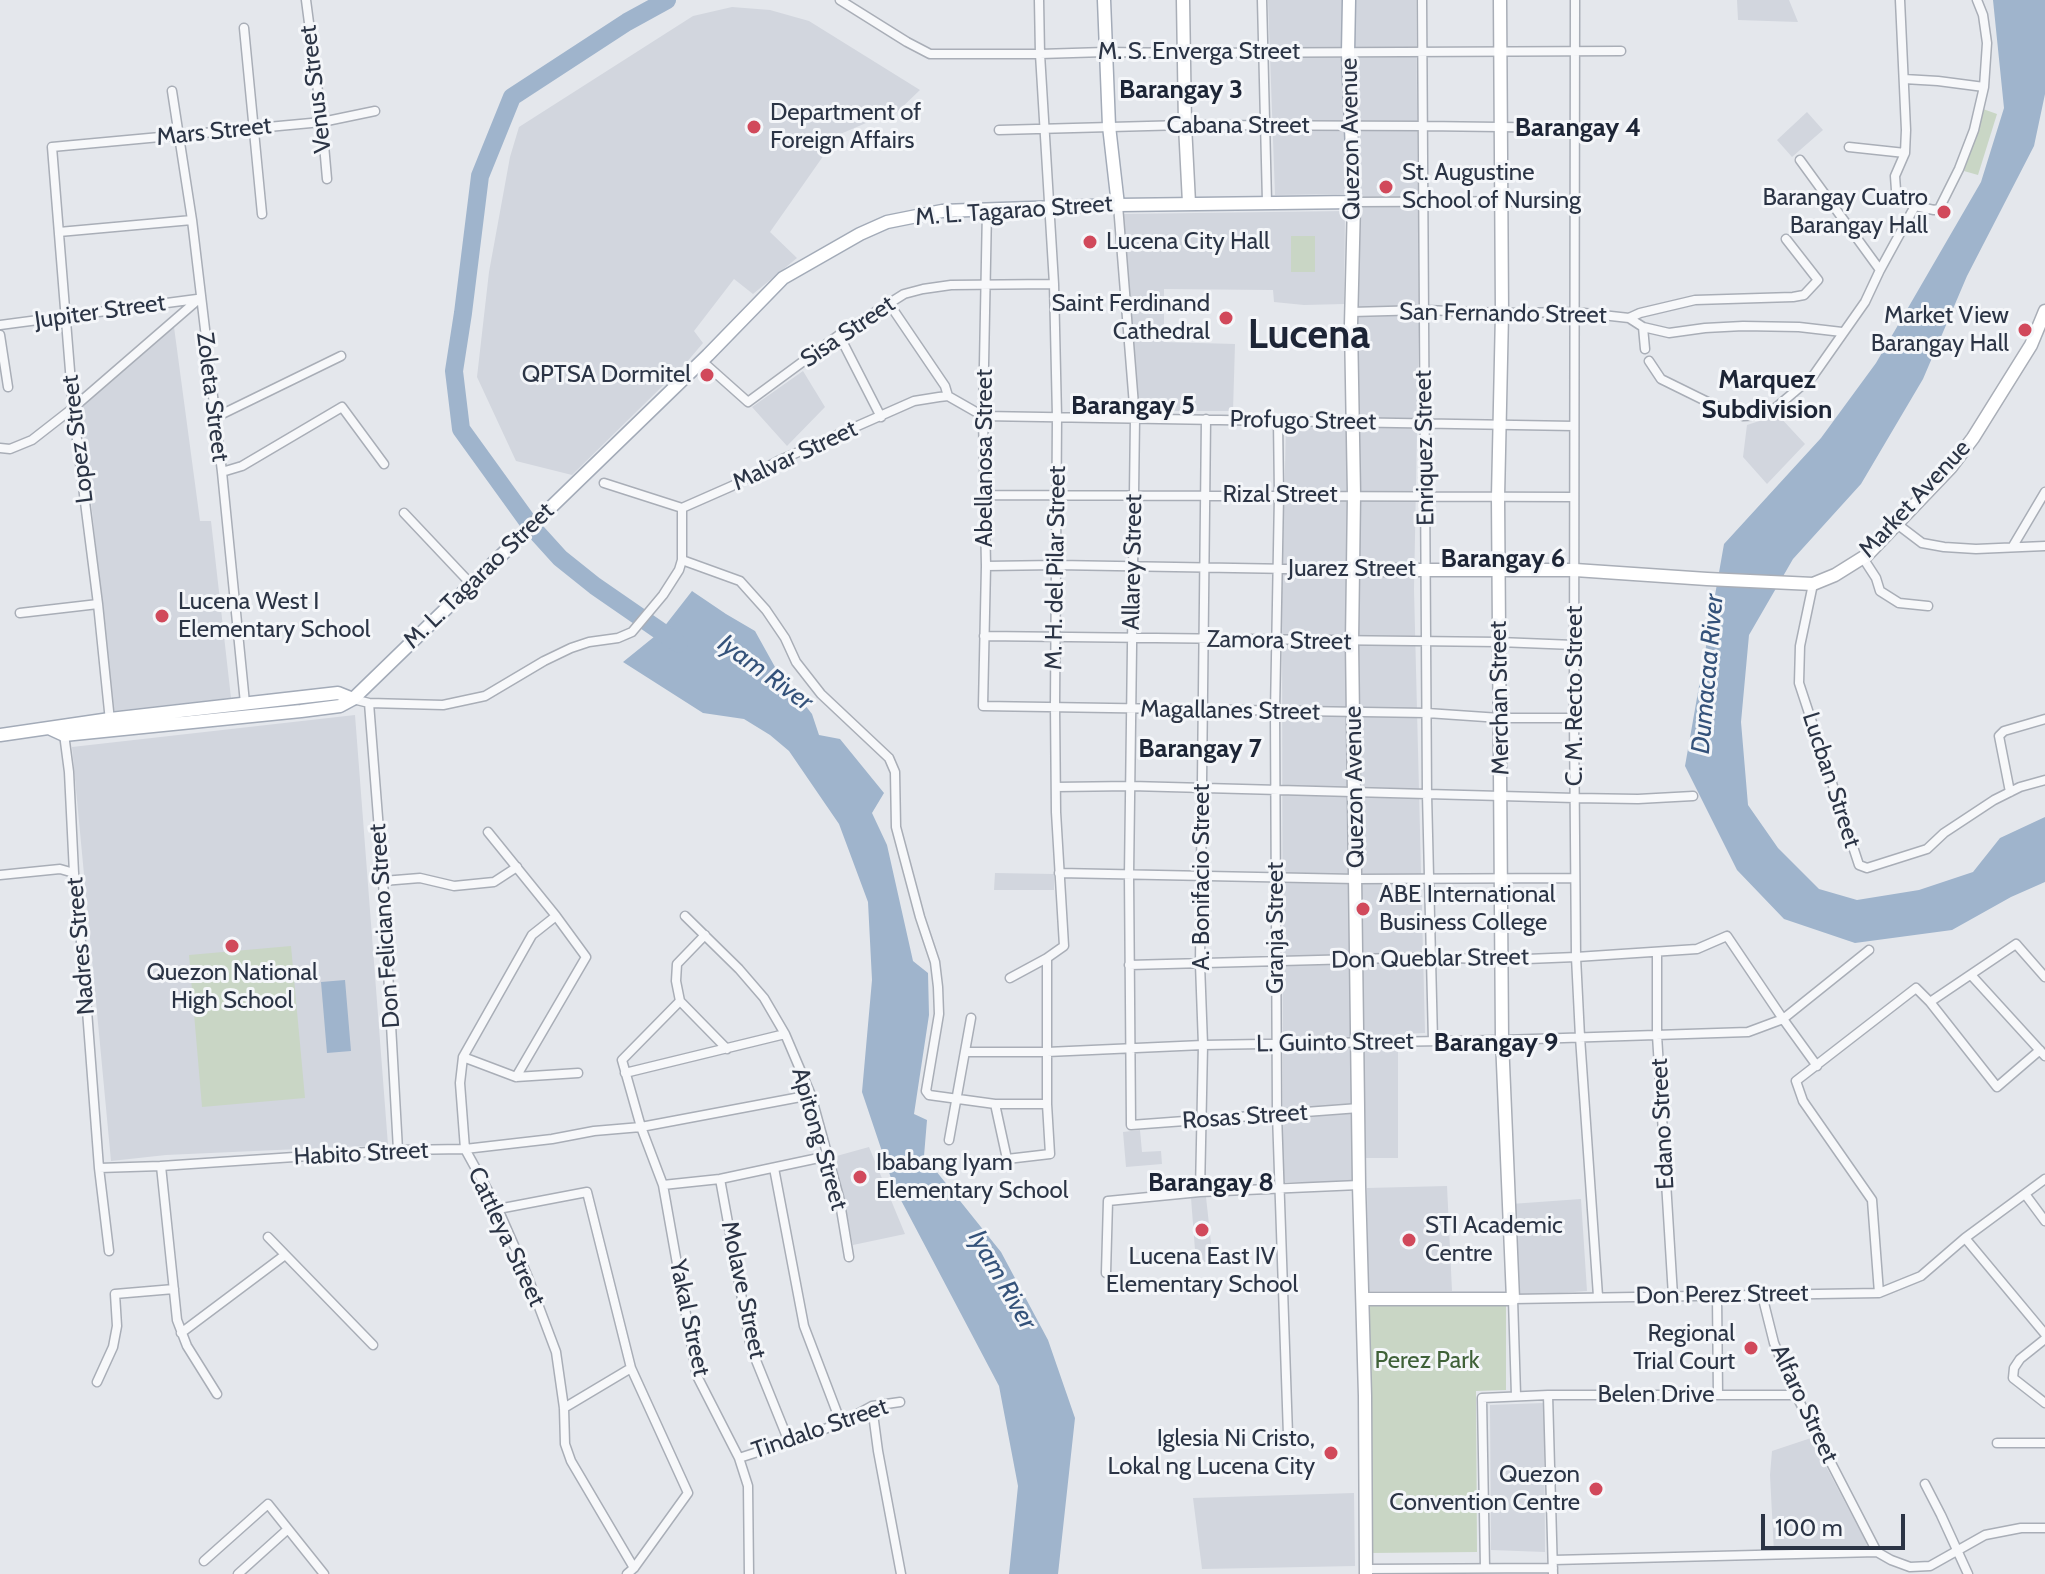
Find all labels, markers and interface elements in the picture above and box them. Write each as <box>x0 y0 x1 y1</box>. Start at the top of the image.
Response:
street label: Venus Street <box>294 23 338 155</box>
street label: M. S. Enverga Street <box>1098 38 1300 66</box>
street label: Quezon Avenue <box>1335 58 1367 220</box>
district label: Barangay 3 <box>1119 74 1243 106</box>
place label: Department of Foreign Affairs <box>770 99 921 155</box>
street label: Mars Street <box>155 112 273 152</box>
street label: Cabana Street <box>1166 112 1310 140</box>
district label: Barangay 4 <box>1515 112 1641 144</box>
marker: Department of Foreign Affairs <box>745 118 763 136</box>
place label: St. Augustine School of Nursing <box>1402 159 1581 215</box>
marker: St. Augustine School of Nursing <box>1377 178 1395 196</box>
place label: Barangay Cuatro Barangay Hall <box>1762 184 1928 240</box>
street label: M. L. Tagarao Street <box>914 190 1114 232</box>
marker: Barangay Cuatro Barangay Hall <box>1935 203 1953 221</box>
place label: Lucena City Hall <box>1106 228 1270 256</box>
marker: Lucena City Hall <box>1081 233 1099 251</box>
street label: Jupiter Street <box>33 289 167 335</box>
street label: Sisa Street <box>795 290 901 374</box>
place label: Saint Ferdinand Cathedral <box>1052 290 1210 346</box>
street label: San Fernando Street <box>1399 298 1607 330</box>
place label: Market View Barangay Hall <box>1871 302 2009 358</box>
marker: Saint Ferdinand Cathedral <box>1217 309 1235 327</box>
district label: Lucena <box>1248 312 1370 360</box>
marker: Market View Barangay Hall <box>2016 321 2034 339</box>
street label: Zoleta Street <box>190 331 234 463</box>
place label: QPTSA Dormitel <box>522 361 691 389</box>
district label: Marquez Subdivision <box>1702 364 1832 426</box>
marker: QPTSA Dormitel <box>698 366 716 384</box>
street label: Abellanosa Street <box>971 369 999 547</box>
street label: Enriquez Street <box>1409 370 1441 526</box>
street label: Lopez Street <box>56 373 100 505</box>
district label: Barangay 5 <box>1071 390 1195 422</box>
street label: Profugo Street <box>1229 405 1377 437</box>
street label: Malvar Street <box>728 415 862 497</box>
street label: Market Avenue <box>1853 434 1977 564</box>
street label: M. H. del Pilar Street <box>1040 466 1072 670</box>
street label: Rizal Street <box>1223 481 1337 509</box>
street label: Allarey Street <box>1117 494 1149 630</box>
street label: M. L. Tagarao Street <box>398 497 560 655</box>
district label: Barangay 6 <box>1441 543 1565 575</box>
street label: Juarez Street <box>1288 555 1416 583</box>
place label: Lucena West I Elementary School <box>178 588 370 644</box>
water label: Dumacaa River <box>1685 593 1731 755</box>
street label: C. M. Recto Street <box>1561 606 1589 786</box>
marker: Lucena West I Elementary School <box>153 607 171 625</box>
street label: Merchan Street <box>1484 620 1516 776</box>
street label: Zamora Street <box>1206 625 1352 657</box>
water label: Iyam River <box>711 628 819 718</box>
street label: Magallanes Street <box>1140 695 1320 727</box>
street label: Quezon Avenue <box>1339 706 1371 868</box>
street label: Lucban Street <box>1796 709 1866 851</box>
district label: Barangay 7 <box>1138 733 1262 765</box>
street label: A. Bonifacio Street <box>1188 784 1216 970</box>
street label: Don Feliciano Street <box>363 823 407 1029</box>
street label: Granja Street <box>1262 862 1290 994</box>
street label: Nadres Street <box>61 876 101 1016</box>
place label: ABE International Business College <box>1379 881 1555 937</box>
marker: ABE International Business College <box>1354 900 1372 918</box>
marker: Quezon National High School <box>223 937 241 955</box>
street label: Don Queblar Street <box>1331 943 1529 975</box>
place label: Quezon National High School <box>146 959 318 1015</box>
street label: L. Guinto Street <box>1256 1027 1414 1059</box>
district label: Barangay 9 <box>1434 1027 1558 1059</box>
street label: Edano Street <box>1645 1058 1681 1190</box>
street label: Apitong Street <box>785 1064 853 1214</box>
street label: Rosas Street <box>1181 1098 1309 1136</box>
street label: Habito Street <box>293 1136 429 1172</box>
place label: Ibabang Iyam Elementary School <box>876 1149 1068 1205</box>
street label: Cattleya Street <box>461 1163 551 1311</box>
district label: Barangay 8 <box>1148 1167 1274 1199</box>
marker: Ibabang Iyam Elementary School <box>851 1168 869 1186</box>
place label: STI Academic Centre <box>1425 1212 1563 1268</box>
street label: Molave Street <box>714 1218 772 1362</box>
marker: Lucena East IV Elementary School <box>1193 1221 1211 1239</box>
water label: Iyam River <box>961 1225 1043 1335</box>
marker: STI Academic Centre <box>1400 1231 1418 1249</box>
place label: Lucena East IV Elementary School <box>1106 1243 1298 1299</box>
street label: Yakal Street <box>663 1257 715 1379</box>
street label: Don Perez Street <box>1635 1279 1809 1311</box>
place label: Regional Trial Court <box>1633 1320 1735 1376</box>
marker: Regional Trial Court <box>1742 1339 1760 1357</box>
street label: Alfaro Street <box>1764 1340 1844 1468</box>
park label: Perez Park <box>1374 1347 1480 1375</box>
street label: Belen Drive <box>1597 1381 1715 1409</box>
street label: Tindalo Street <box>748 1392 892 1466</box>
place label: Iglesia Ni Cristo, Lokal ng Lucena City <box>1107 1425 1315 1481</box>
marker: Iglesia Ni Cristo, Lokal ng Lucena City <box>1322 1444 1340 1462</box>
place label: Quezon Convention Centre <box>1389 1461 1580 1517</box>
marker: Quezon Convention Centre <box>1587 1480 1605 1498</box>
scale bar <box>1765 1498 1909 1548</box>
text: 100 m <box>1775 1513 1843 1542</box>

